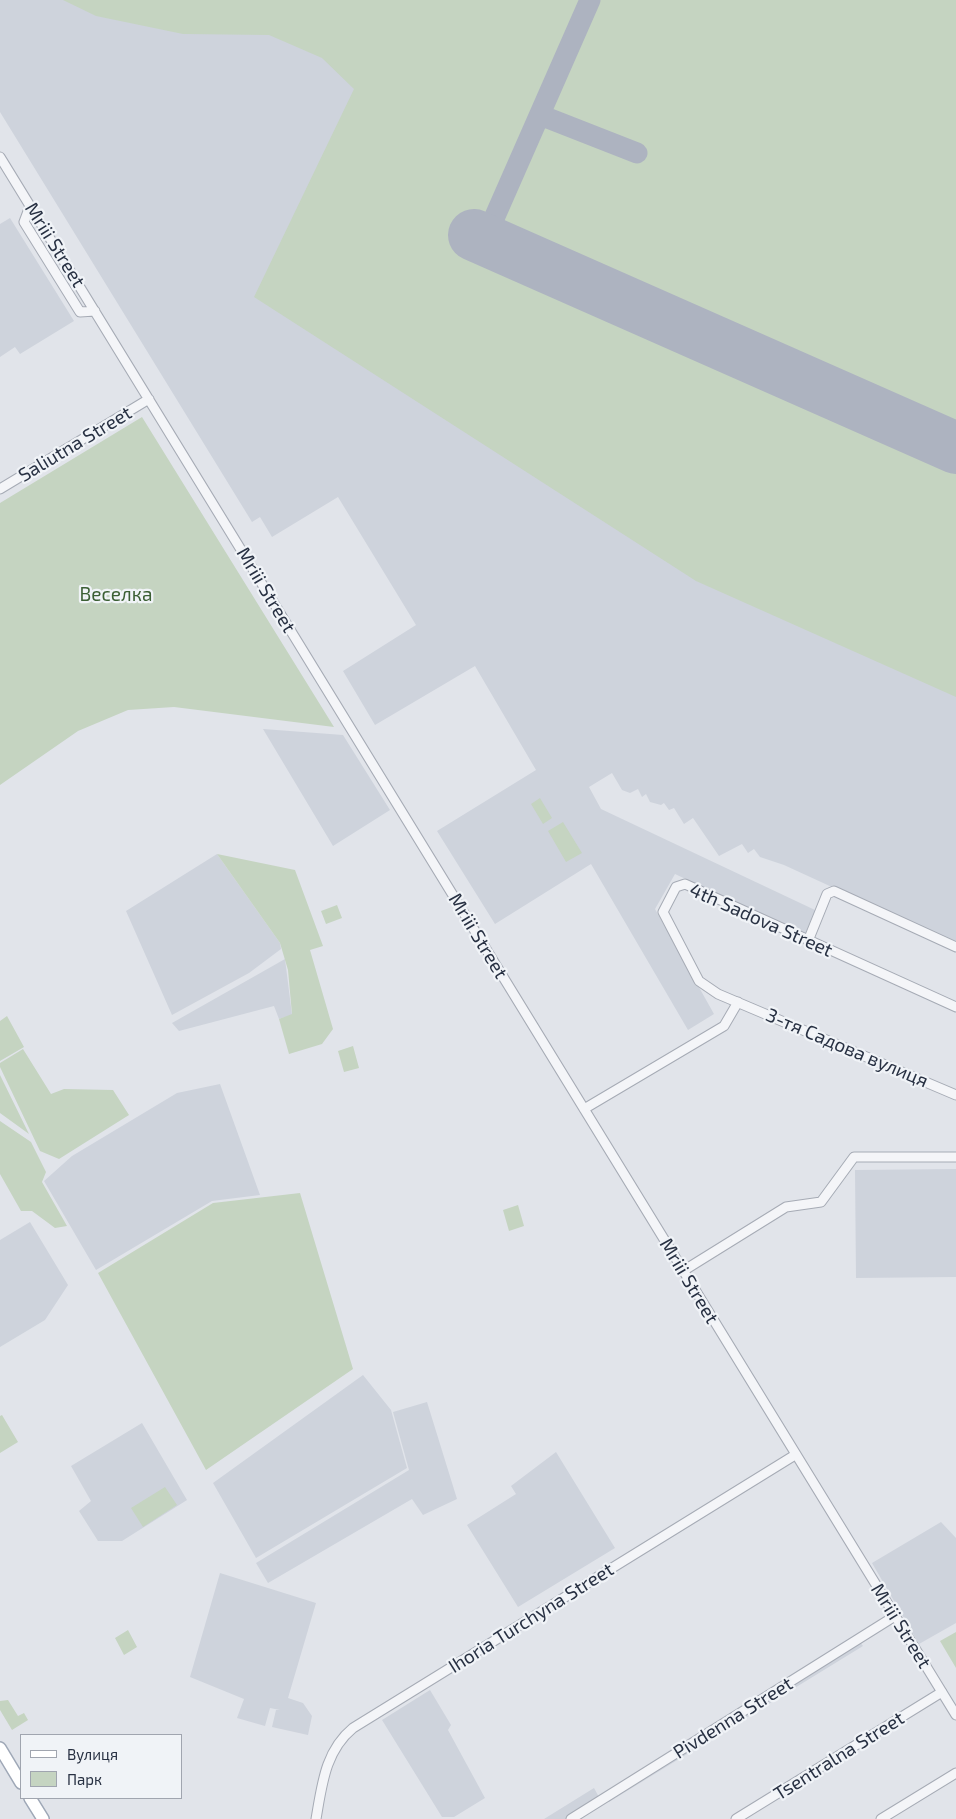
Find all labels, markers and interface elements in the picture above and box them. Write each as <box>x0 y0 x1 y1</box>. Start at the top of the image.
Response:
street label: Mriii Street <box>20 198 90 292</box>
street label: Saliutna Street <box>14 401 136 487</box>
street label: Mriii Street <box>232 543 300 637</box>
park label: Веселка <box>80 584 152 606</box>
street label: 4th Sadova Street <box>686 878 836 962</box>
street label: Mriii Street <box>444 889 512 983</box>
street label: 3-тя Садова вулиця <box>762 1004 932 1092</box>
street label: Mriii Street <box>655 1234 723 1328</box>
street label: Ihoria Turchyna Street <box>444 1558 618 1678</box>
street label: Mriii Street <box>866 1579 936 1673</box>
street label: Pivdenna Street <box>669 1672 797 1764</box>
street label: Tsentralna Street <box>770 1707 908 1805</box>
legend <box>20 1734 182 1799</box>
text: Вулиця <box>67 1745 118 1763</box>
text: Парк <box>67 1770 102 1788</box>

